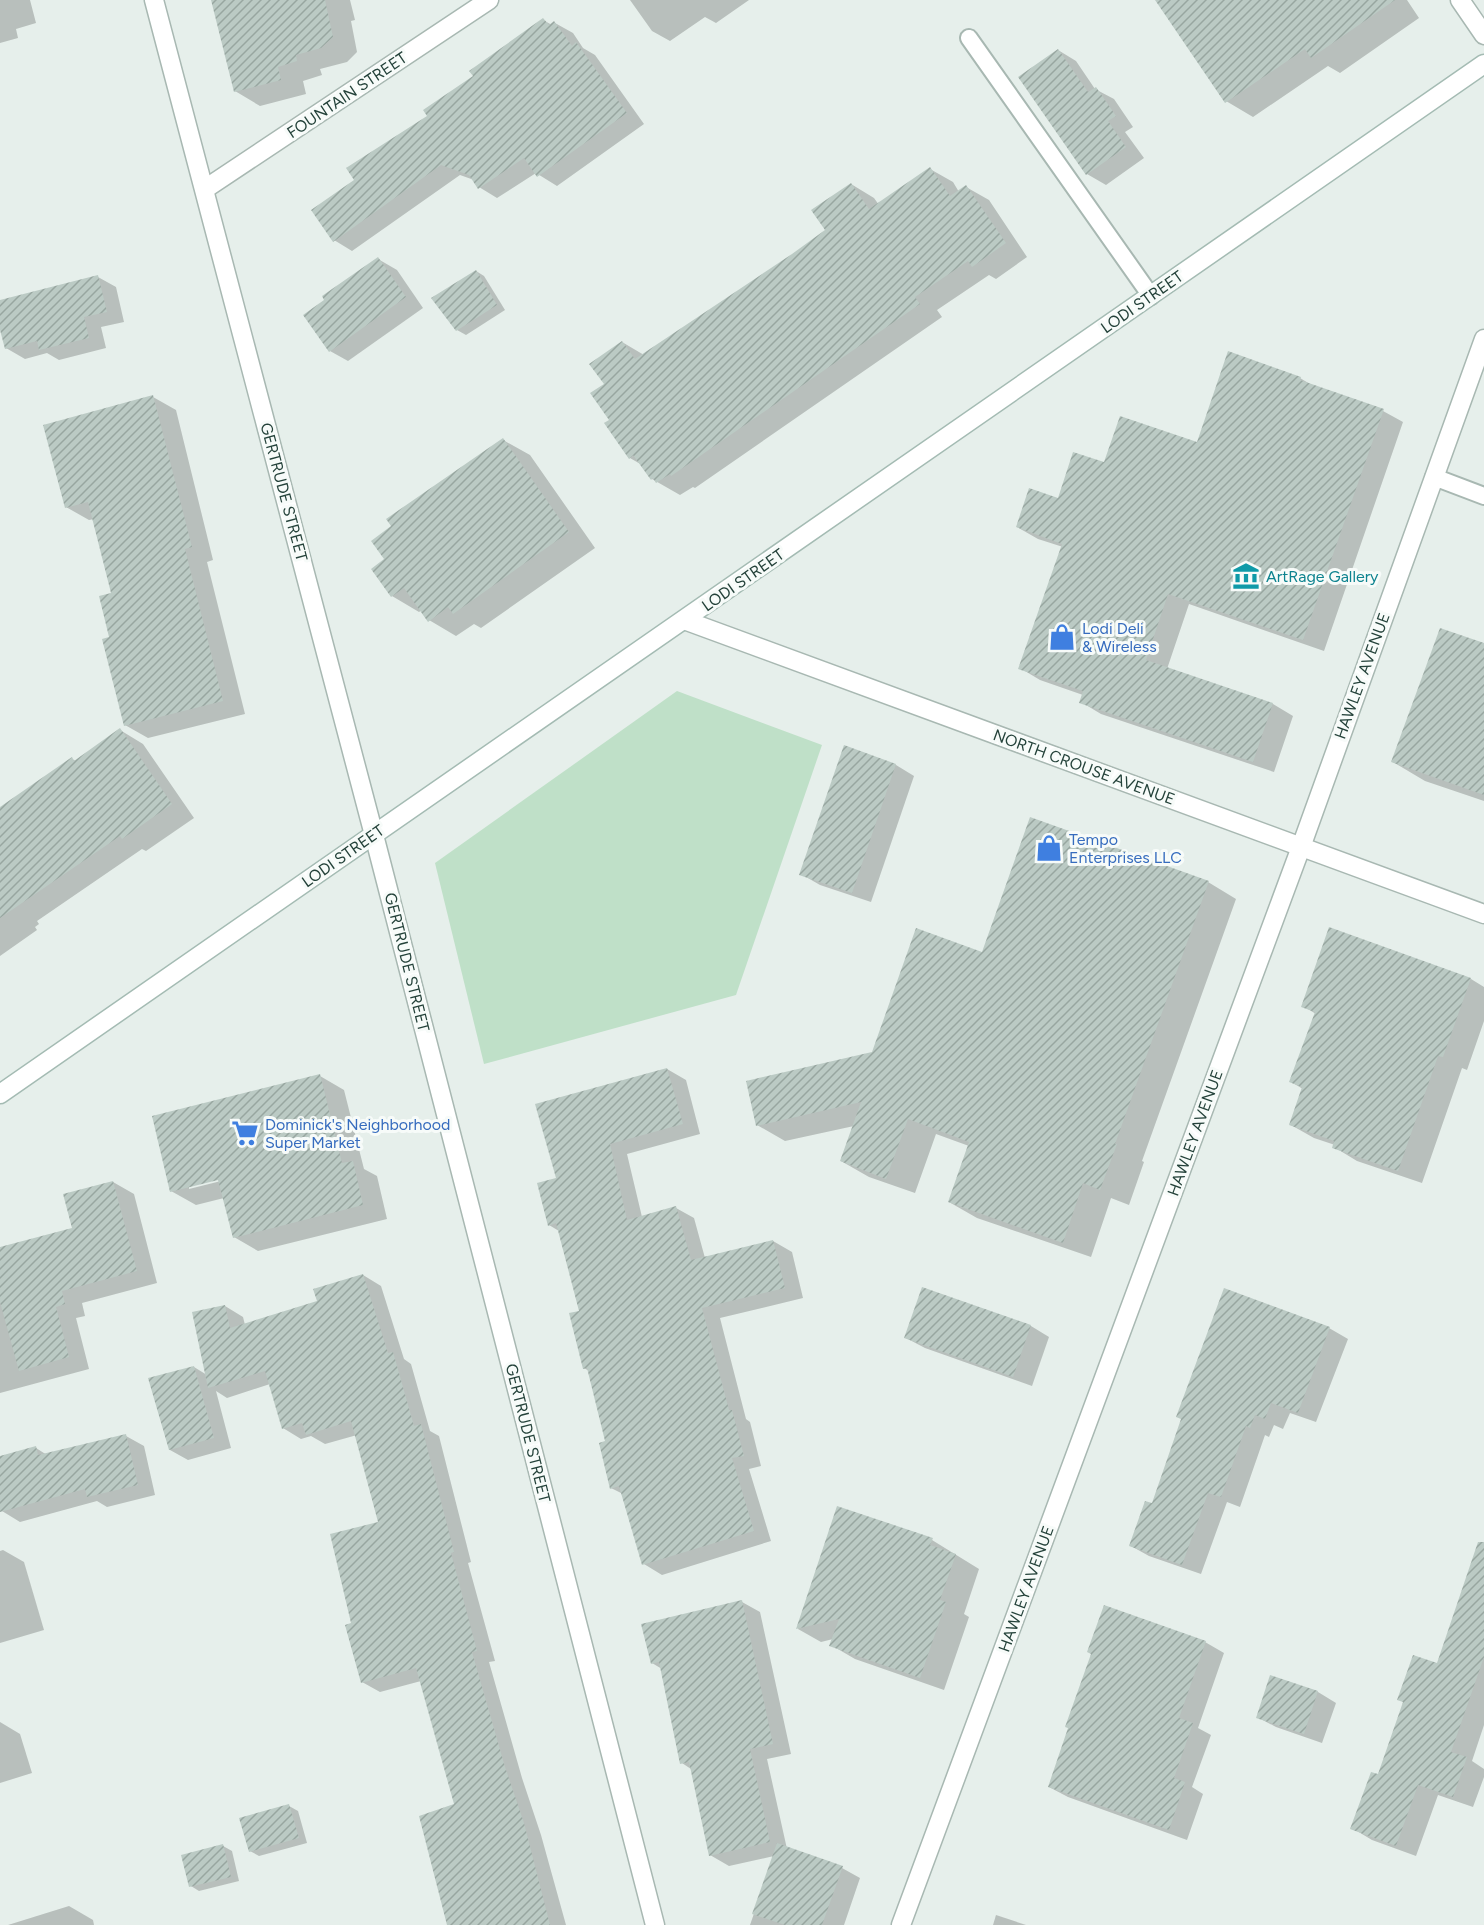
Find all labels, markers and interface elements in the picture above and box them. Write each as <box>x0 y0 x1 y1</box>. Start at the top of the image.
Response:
street label: FOUNTAIN STREET <box>283 48 411 142</box>
street label: LODI STREET <box>1097 267 1187 337</box>
street label: GERTRUDE STREET <box>256 421 312 564</box>
street label: LODI STREET <box>698 545 788 615</box>
museum icon: ArtRage Gallery <box>1231 561 1261 591</box>
place label: ArtRage Gallery <box>1266 567 1379 586</box>
street label: HAWLEY AVENUE <box>1330 610 1394 742</box>
place label: Lodi Deli & Wireless <box>1082 619 1157 656</box>
shop icon: Lodi Deli & Wireless <box>1047 622 1077 652</box>
street label: NORTH CROUSE AVENUE <box>991 725 1177 809</box>
street label: LODI STREET <box>298 821 388 891</box>
place label: Tempo Enterprises LLC <box>1069 830 1182 867</box>
shop icon: Tempo Enterprises LLC <box>1034 833 1064 863</box>
street label: GERTRUDE STREET <box>381 890 434 1034</box>
street label: HAWLEY AVENUE <box>1163 1067 1227 1199</box>
place label: Dominick's Neighborhood Super Market <box>265 1115 450 1152</box>
supermarket icon: Dominick's Neighborhood Super Market <box>230 1118 260 1148</box>
street label: GERTRUDE STREET <box>502 1361 555 1505</box>
street label: HAWLEY AVENUE <box>994 1523 1058 1655</box>

